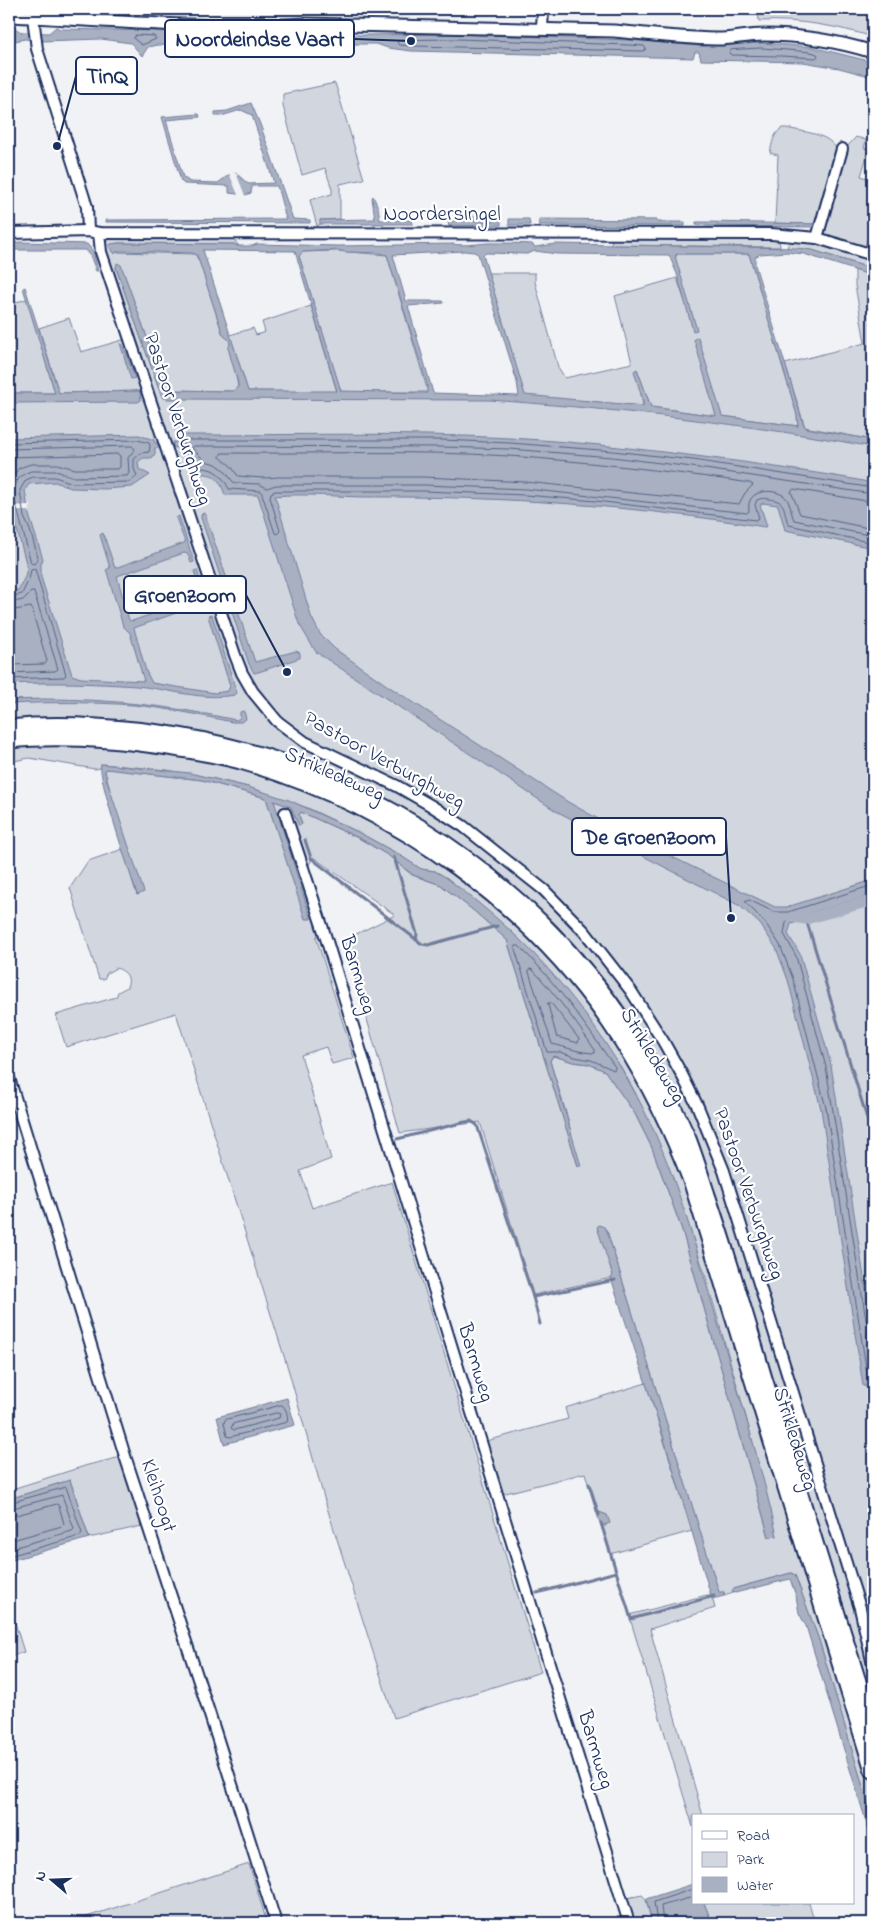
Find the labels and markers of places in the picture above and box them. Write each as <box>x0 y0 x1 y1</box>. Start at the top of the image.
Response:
callout: Noordeindse Vaart <box>165 20 354 57</box>
callout: TinQ <box>76 57 137 94</box>
callout: Groenzoom <box>124 576 246 613</box>
callout: De Groenzoom <box>572 818 726 855</box>

